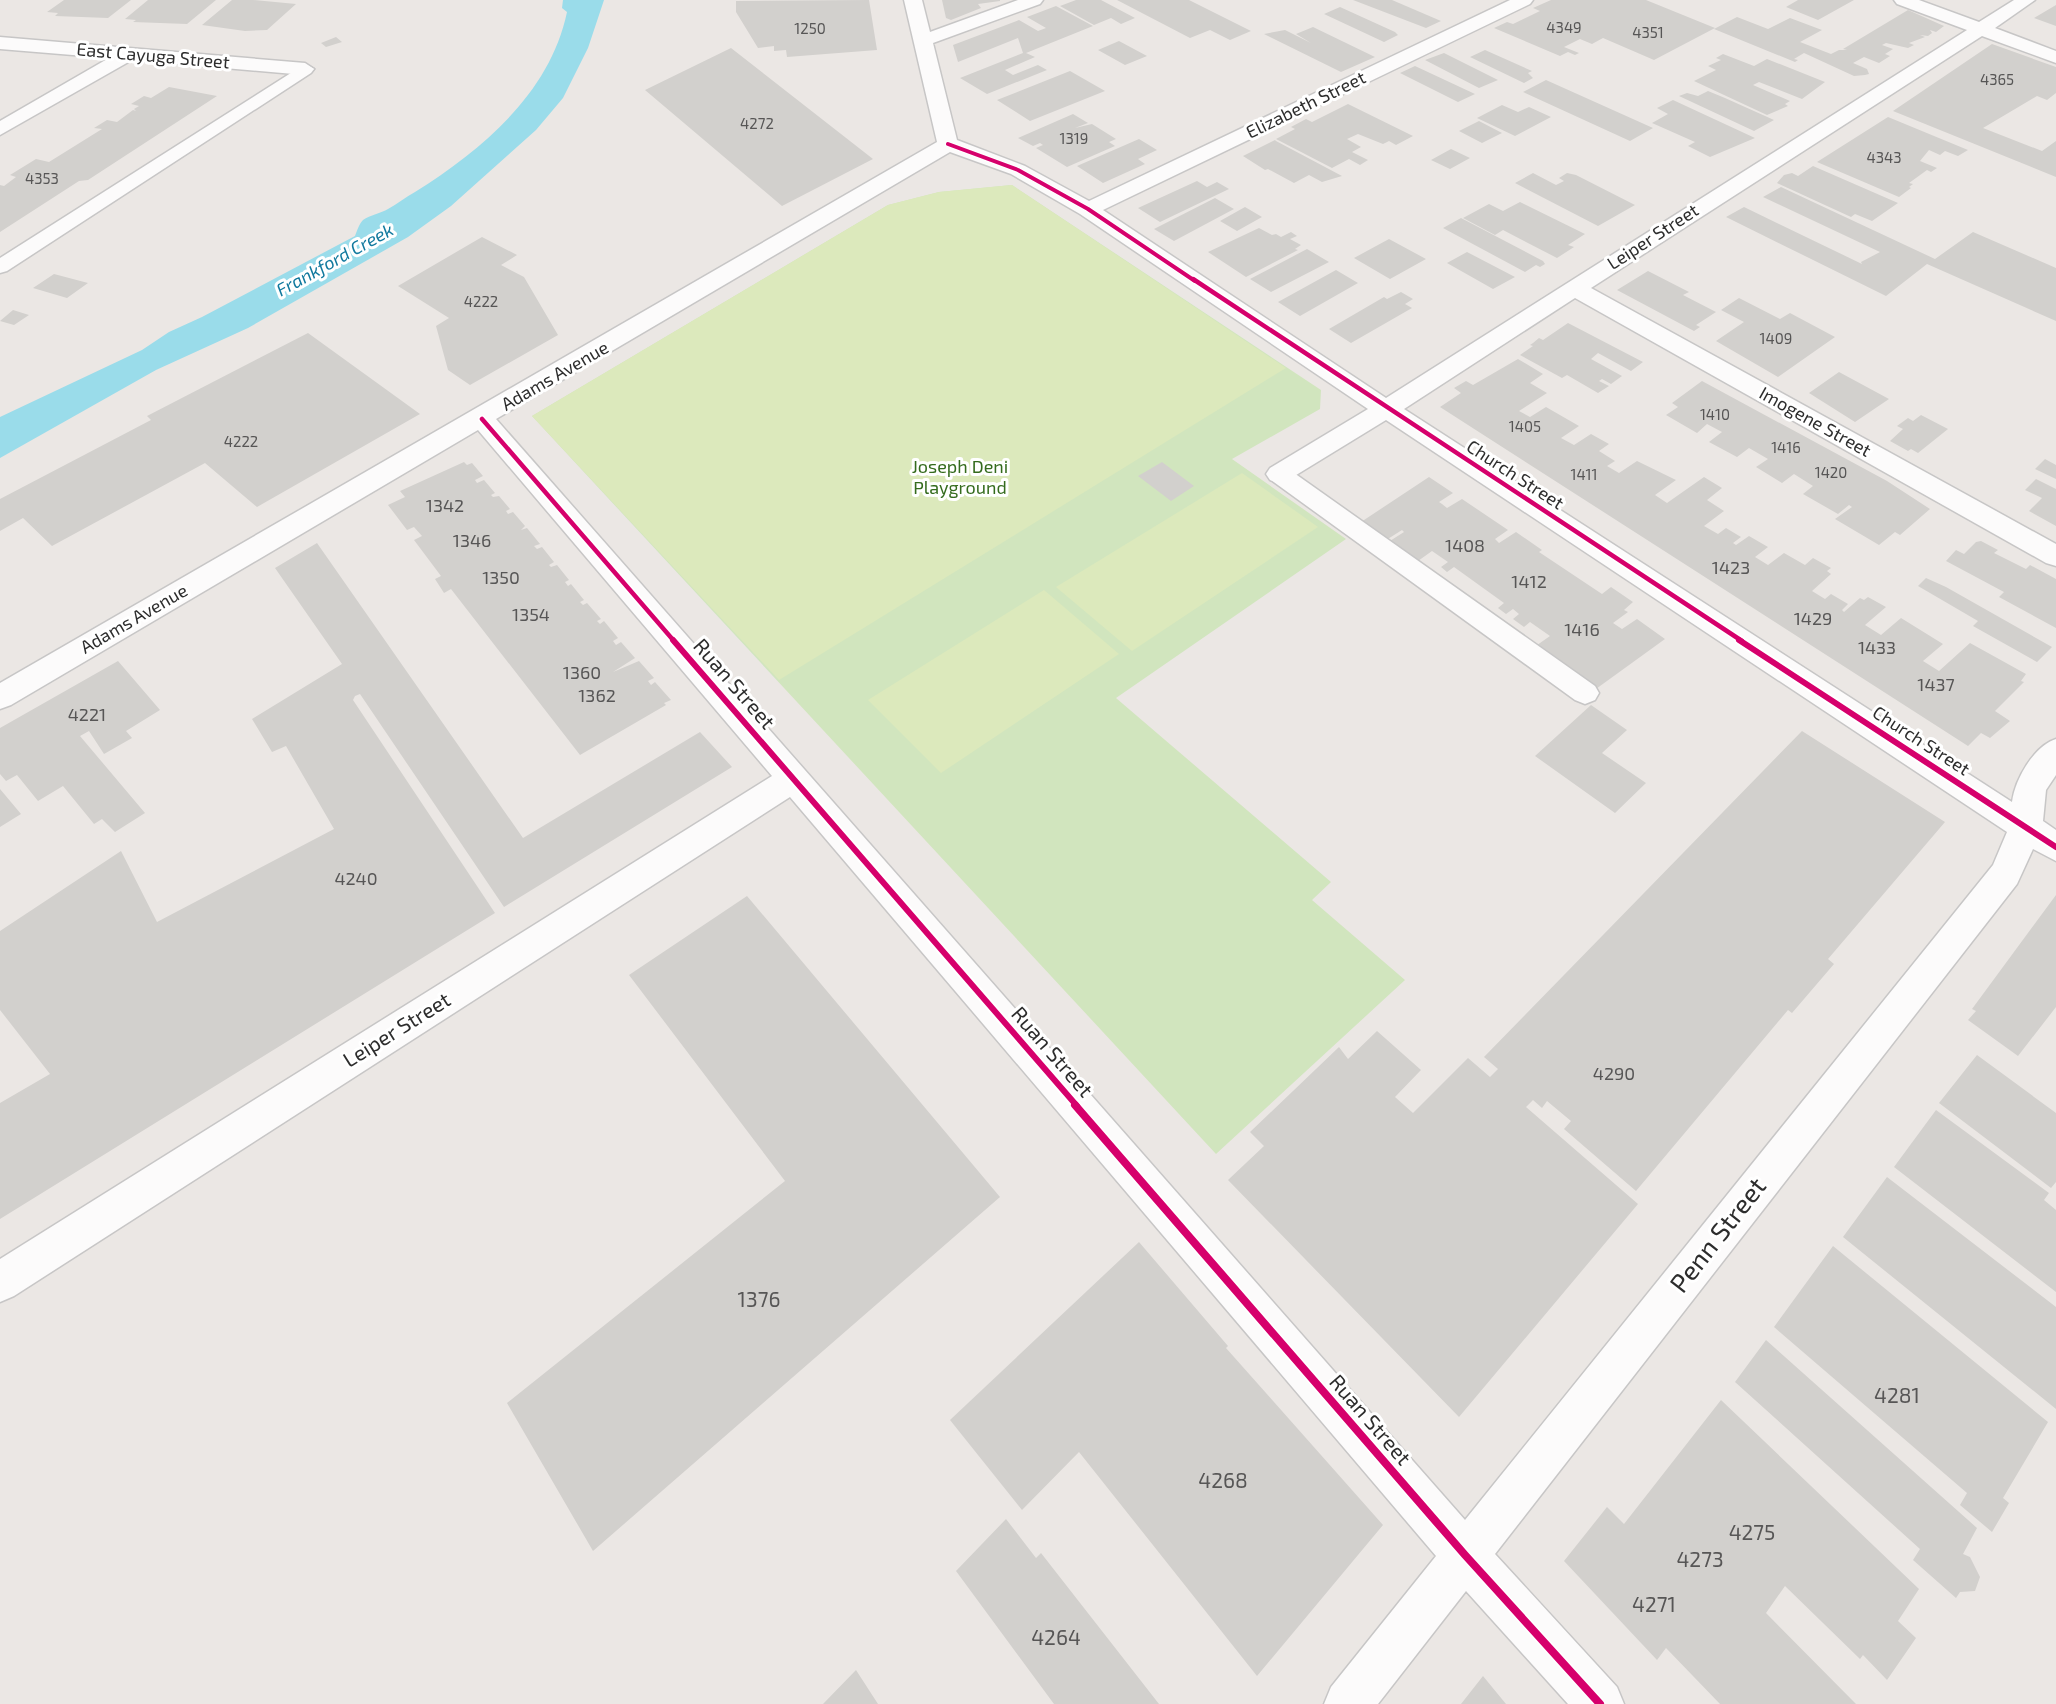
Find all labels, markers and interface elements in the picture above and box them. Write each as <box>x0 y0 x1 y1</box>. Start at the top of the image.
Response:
house number: 4349 <box>1546 18 1582 36</box>
house number: 1250 <box>794 19 826 37</box>
house number: 4351 <box>1632 23 1664 41</box>
street label: East Cayuga Street <box>76 37 231 73</box>
street label: Elizabeth Street <box>1242 66 1369 143</box>
house number: 4365 <box>1980 70 2014 88</box>
house number: 4272 <box>740 114 774 132</box>
house number: 1319 <box>1060 129 1088 147</box>
house number: 4343 <box>1866 148 1902 166</box>
house number: 4353 <box>25 169 59 187</box>
street label: Leiper Street <box>1603 198 1702 274</box>
water label: Frankford Creek <box>272 218 397 300</box>
house number: 4222 <box>464 292 498 310</box>
house number: 1409 <box>1760 329 1792 347</box>
street label: Adams Avenue <box>497 336 612 415</box>
street label: Imogene Street <box>1756 381 1875 461</box>
house number: 1410 <box>1700 405 1730 423</box>
house number: 1405 <box>1509 417 1541 435</box>
house number: 4222 <box>224 432 258 450</box>
street label: Church Street <box>1463 435 1568 514</box>
house number: 1416 <box>1771 438 1801 456</box>
park label: Joseph Deni Playground <box>912 455 1008 498</box>
house number: 1420 <box>1815 463 1847 481</box>
house number: 1411 <box>1570 465 1598 483</box>
house number: 1342 <box>426 494 464 516</box>
house number: 1346 <box>453 529 491 551</box>
house number: 1408 <box>1445 534 1485 556</box>
house number: 1423 <box>1712 556 1750 578</box>
house number: 1350 <box>482 566 520 588</box>
house number: 1412 <box>1511 570 1547 592</box>
street label: Adams Avenue <box>76 579 191 658</box>
house number: 1354 <box>512 603 550 625</box>
house number: 1429 <box>1794 607 1832 629</box>
house number: 1416 <box>1564 618 1600 640</box>
street label: Ruan Street <box>689 633 781 733</box>
house number: 1433 <box>1858 636 1896 658</box>
house number: 1360 <box>563 661 601 683</box>
house number: 1437 <box>1917 673 1955 695</box>
house number: 1362 <box>578 684 616 706</box>
street label: Church Street <box>1869 701 1974 780</box>
house number: 4221 <box>68 703 106 725</box>
house number: 4240 <box>334 867 378 889</box>
street label: Leiper Street <box>338 986 454 1072</box>
street label: Ruan Street <box>1007 1001 1099 1101</box>
house number: 4290 <box>1593 1062 1635 1084</box>
street label: Penn Street <box>1662 1170 1771 1298</box>
house number: 1376 <box>738 1286 780 1311</box>
street label: Ruan Street <box>1325 1369 1417 1469</box>
house number: 4281 <box>1874 1382 1920 1407</box>
house number: 4268 <box>1198 1467 1248 1492</box>
house number: 4275 <box>1729 1519 1775 1544</box>
house number: 4273 <box>1676 1546 1724 1571</box>
house number: 4271 <box>1632 1591 1676 1616</box>
house number: 4264 <box>1031 1624 1081 1649</box>

